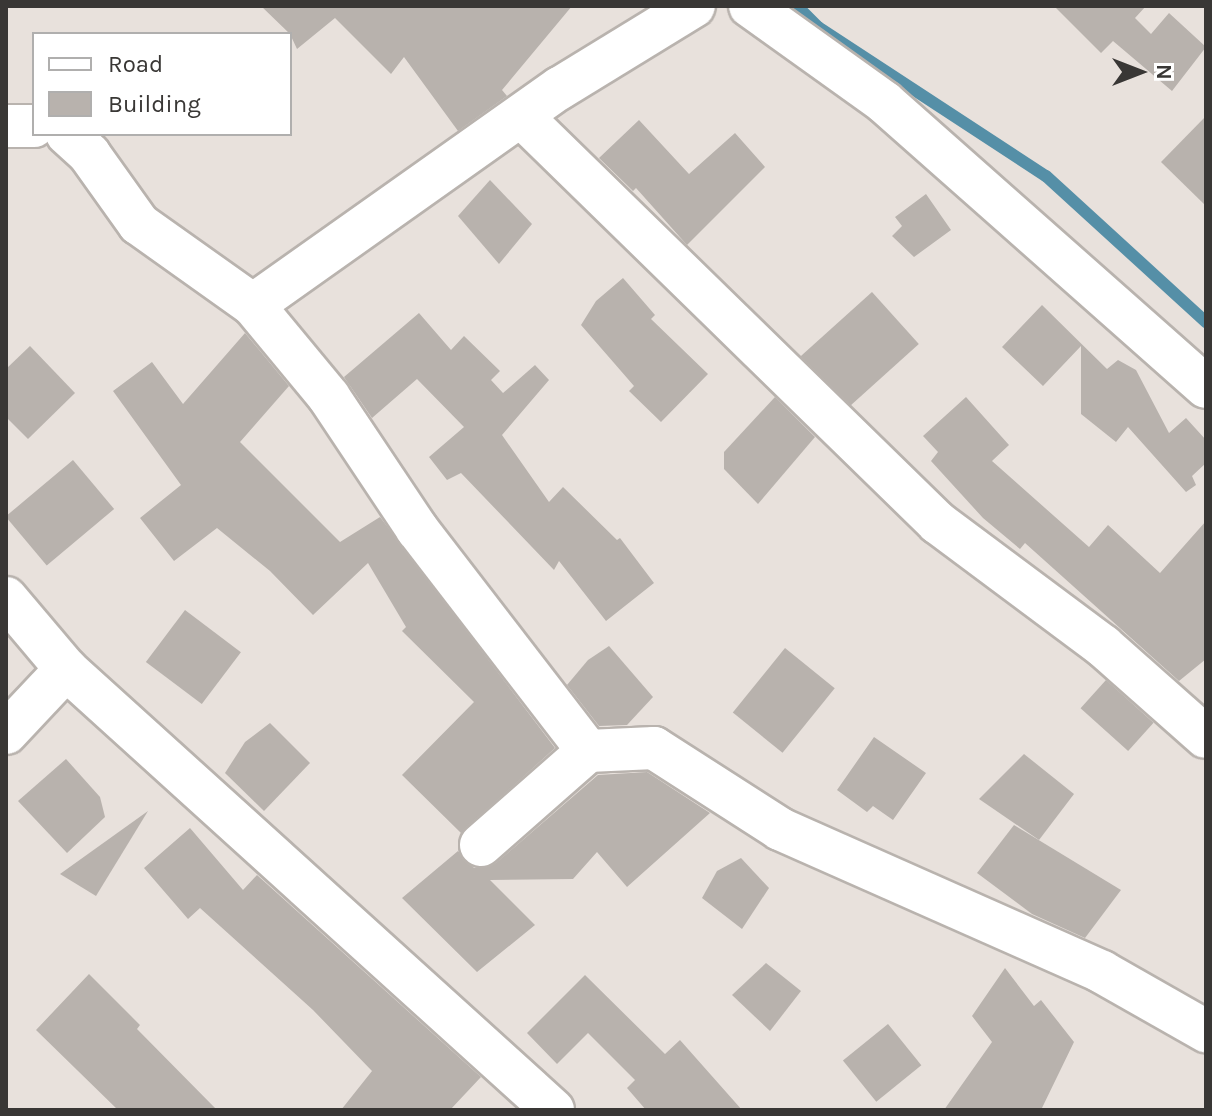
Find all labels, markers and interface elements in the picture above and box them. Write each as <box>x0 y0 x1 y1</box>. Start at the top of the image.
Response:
legend <box>32 32 292 136</box>
north arrow <box>1100 32 1180 112</box>
text: Road <box>108 50 163 78</box>
text: N <box>1151 64 1177 80</box>
text: Building <box>108 90 201 118</box>

